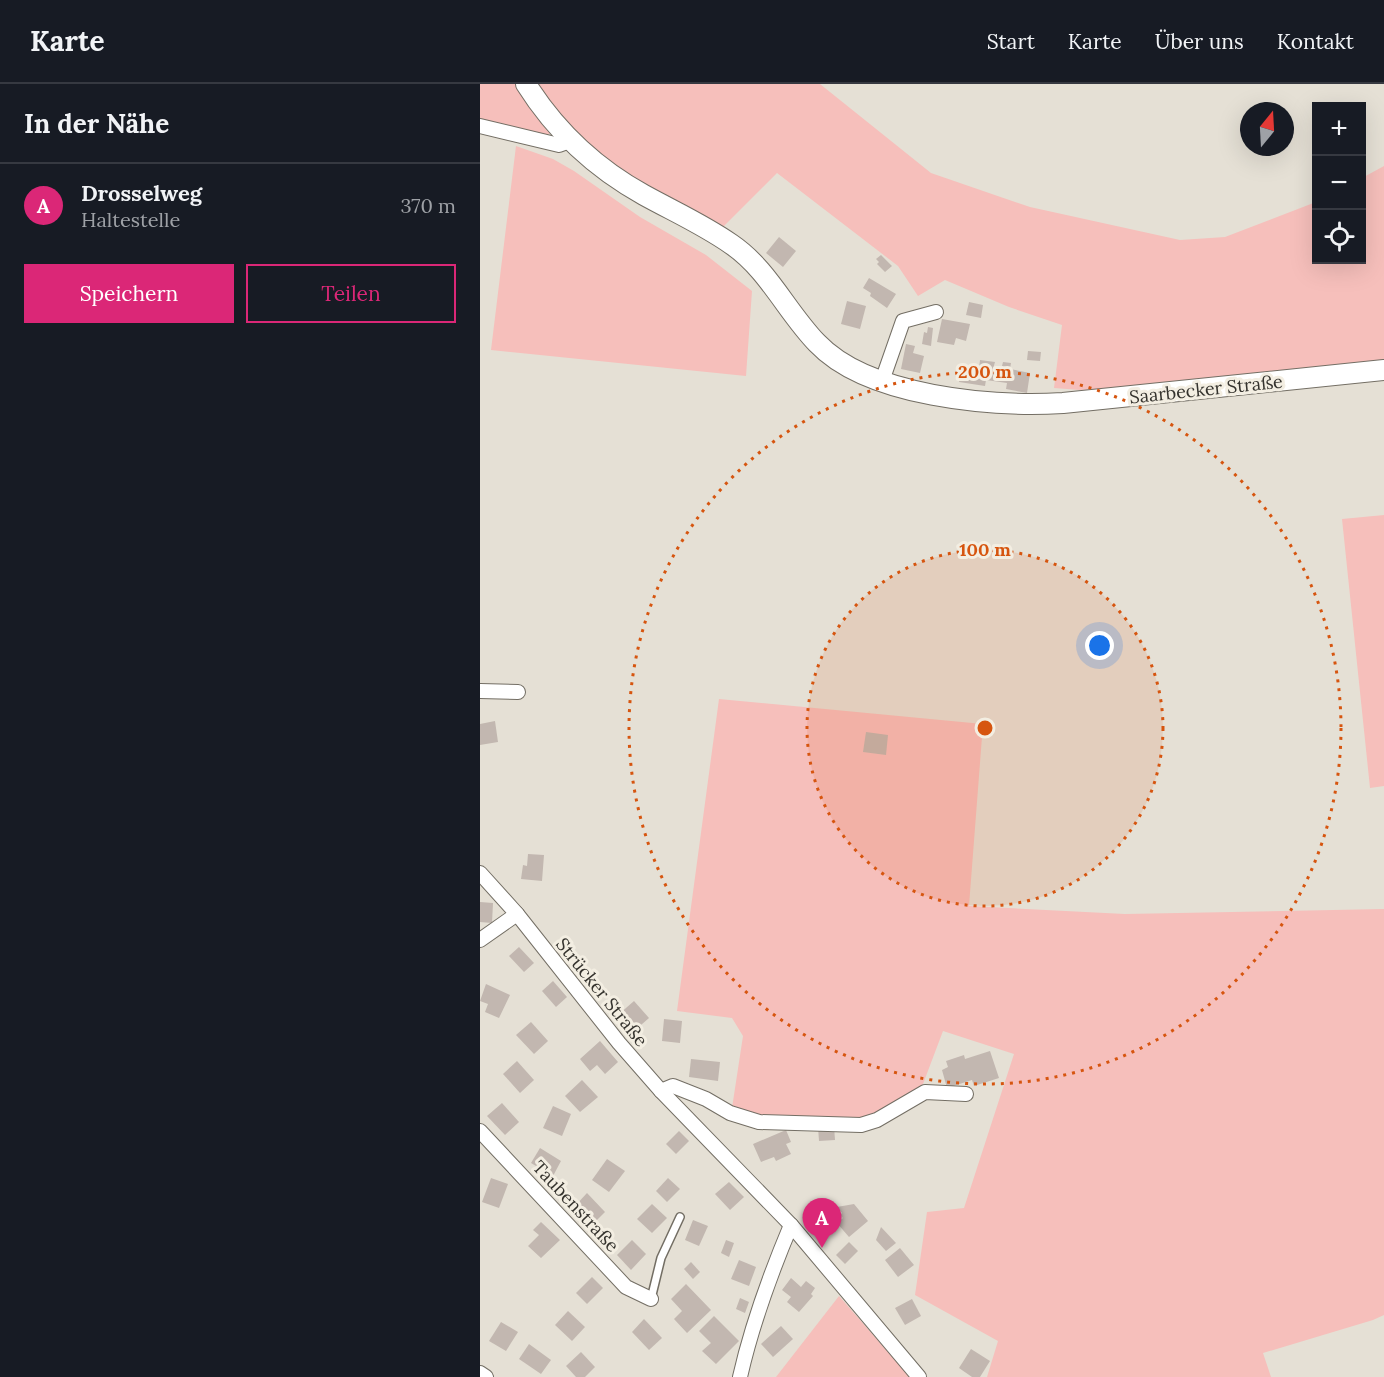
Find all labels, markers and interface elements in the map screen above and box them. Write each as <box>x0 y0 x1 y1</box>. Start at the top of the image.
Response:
text: Karte <box>30 23 105 59</box>
text: Start <box>987 28 1035 55</box>
text: Karte <box>1068 28 1122 55</box>
text: Über uns <box>1155 28 1244 55</box>
text: Kontakt <box>1277 28 1354 55</box>
north arrow <box>1240 102 1294 156</box>
map controls <box>1312 102 1366 264</box>
button: + <box>1312 102 1366 156</box>
text: In der Nähe <box>24 107 169 140</box>
button: − <box>1312 156 1366 210</box>
text: Drosselweg <box>81 179 202 207</box>
text: A <box>37 193 50 218</box>
text: 370 m <box>401 193 456 218</box>
text: Haltestelle <box>81 207 180 232</box>
button: locate <box>1312 210 1366 264</box>
button: Speichern <box>24 264 234 323</box>
button: Teilen <box>246 264 456 323</box>
text: 200 m <box>958 360 1012 383</box>
street label: Saarbecker Straße <box>1128 369 1284 408</box>
text: 100 m <box>959 538 1011 561</box>
your location <box>1085 631 1114 660</box>
centre of rings <box>975 718 995 738</box>
street label: Strücker Straße <box>551 933 653 1051</box>
street label: Taubenstraße <box>528 1156 624 1257</box>
pin: A <box>802 1198 842 1248</box>

